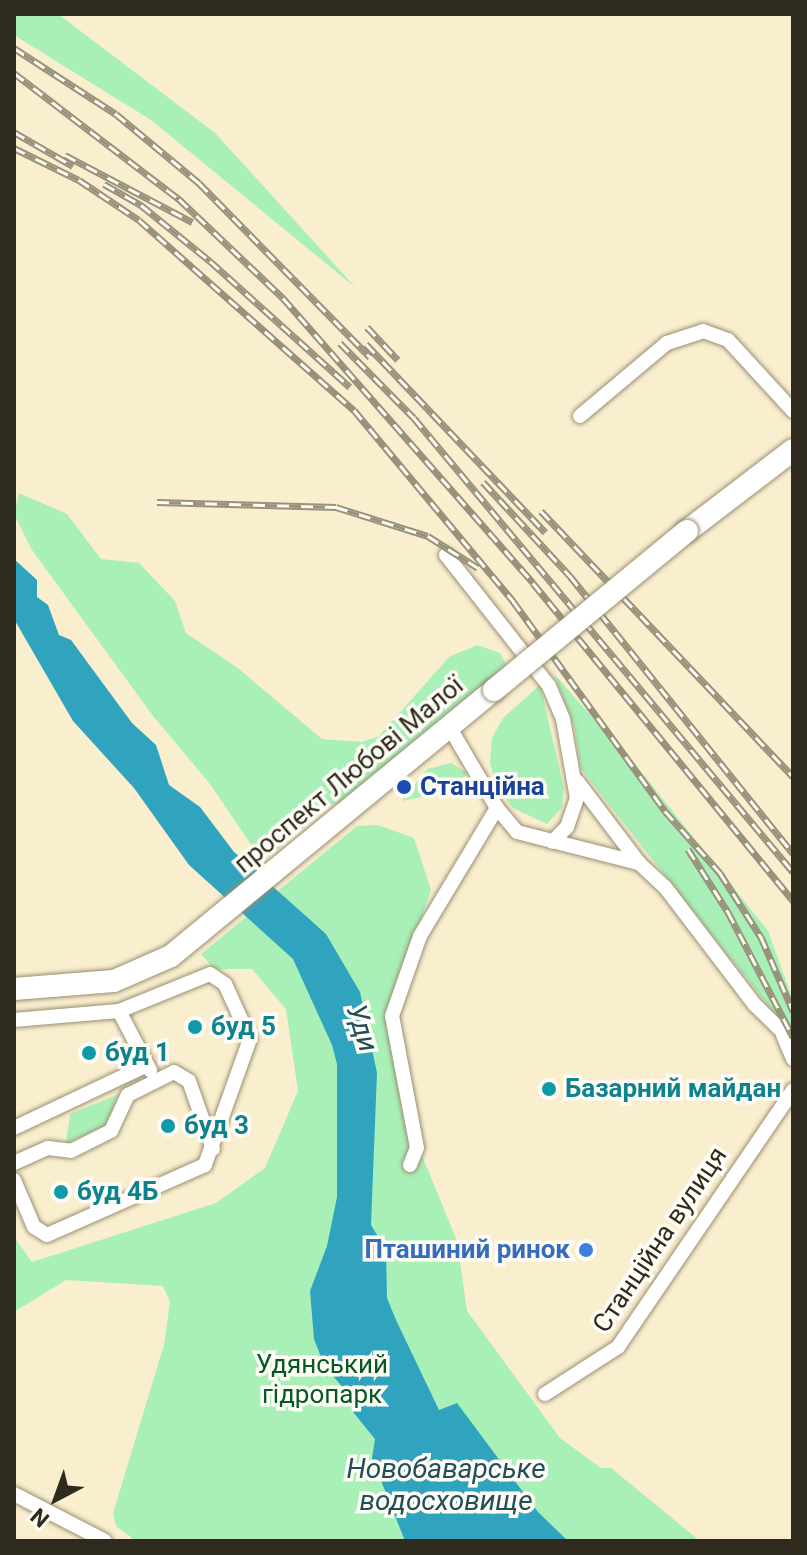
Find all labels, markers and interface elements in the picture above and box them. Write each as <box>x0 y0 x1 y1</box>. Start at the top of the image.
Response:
street label: проспект Любові Малої <box>228 670 470 880</box>
place label: Станційна <box>420 771 545 803</box>
marker: Станційна <box>395 778 413 796</box>
water label: Уди <box>339 1000 385 1056</box>
place label: буд 5 <box>211 1011 276 1043</box>
marker: буд 5 <box>186 1018 204 1036</box>
place label: буд 1 <box>105 1037 170 1069</box>
marker: буд 1 <box>80 1044 98 1062</box>
place label: Базарний майдан <box>565 1073 781 1105</box>
marker: Базарний майдан <box>540 1080 558 1098</box>
place label: буд 3 <box>184 1110 249 1142</box>
marker: буд 3 <box>159 1117 177 1135</box>
street label: Станційна вулиця <box>586 1141 734 1339</box>
place label: буд 4Б <box>77 1176 158 1208</box>
marker: буд 4Б <box>52 1183 70 1201</box>
place label: Пташиний ринок <box>364 1234 570 1266</box>
marker: Пташиний ринок <box>577 1241 595 1259</box>
park label: Удянський гідропарк <box>256 1349 388 1410</box>
water label: Новобаварське водосховище <box>346 1452 546 1518</box>
north arrow <box>16 1459 96 1539</box>
text: N <box>26 1503 54 1532</box>

